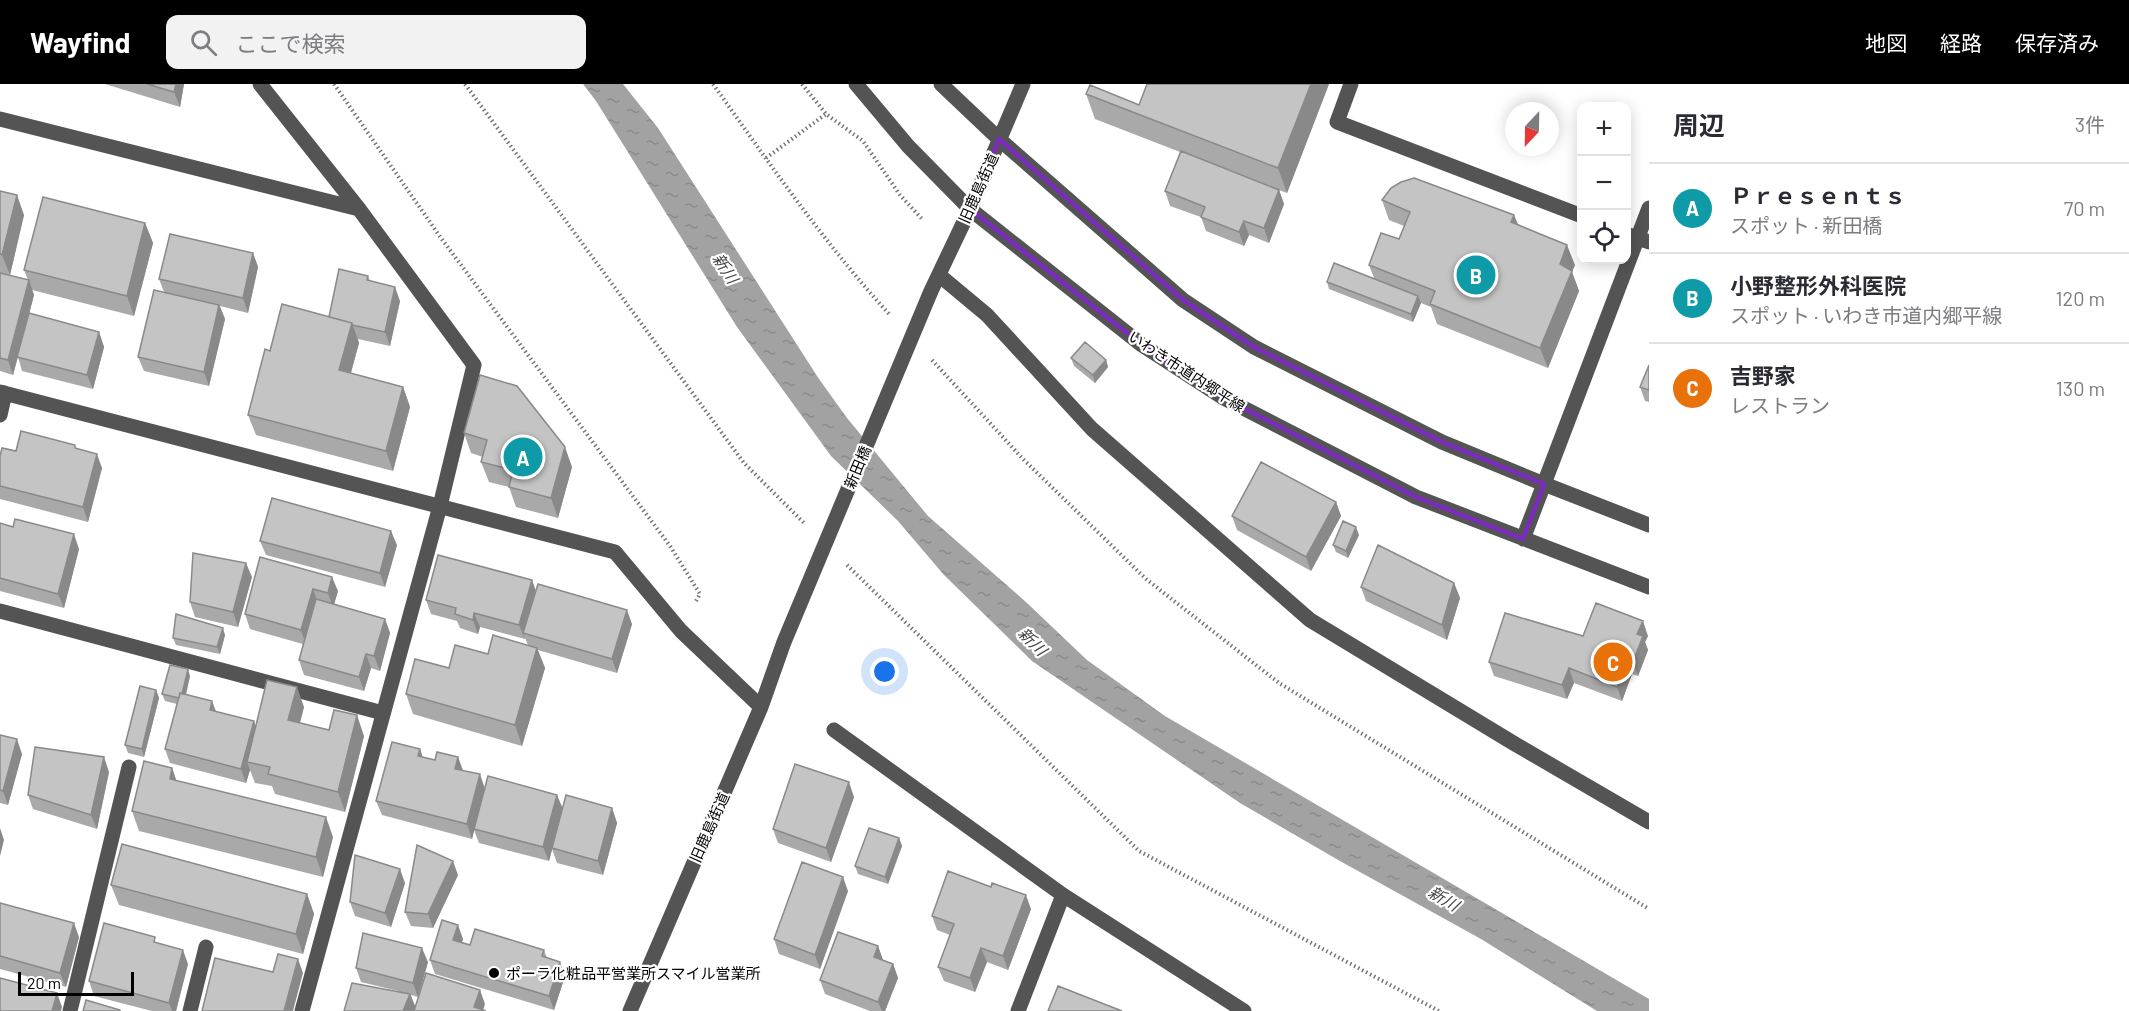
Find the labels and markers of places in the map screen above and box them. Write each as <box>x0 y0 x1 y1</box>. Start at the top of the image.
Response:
pin: B <box>1456 252 1496 297</box>
pin: A <box>504 434 542 479</box>
pin: C <box>1594 640 1632 684</box>
place label: ポーラ化粧品平営業所スマイル営業所 <box>506 964 761 982</box>
marker: ポーラ化粧品平営業所スマイル営業所 <box>487 966 501 980</box>

